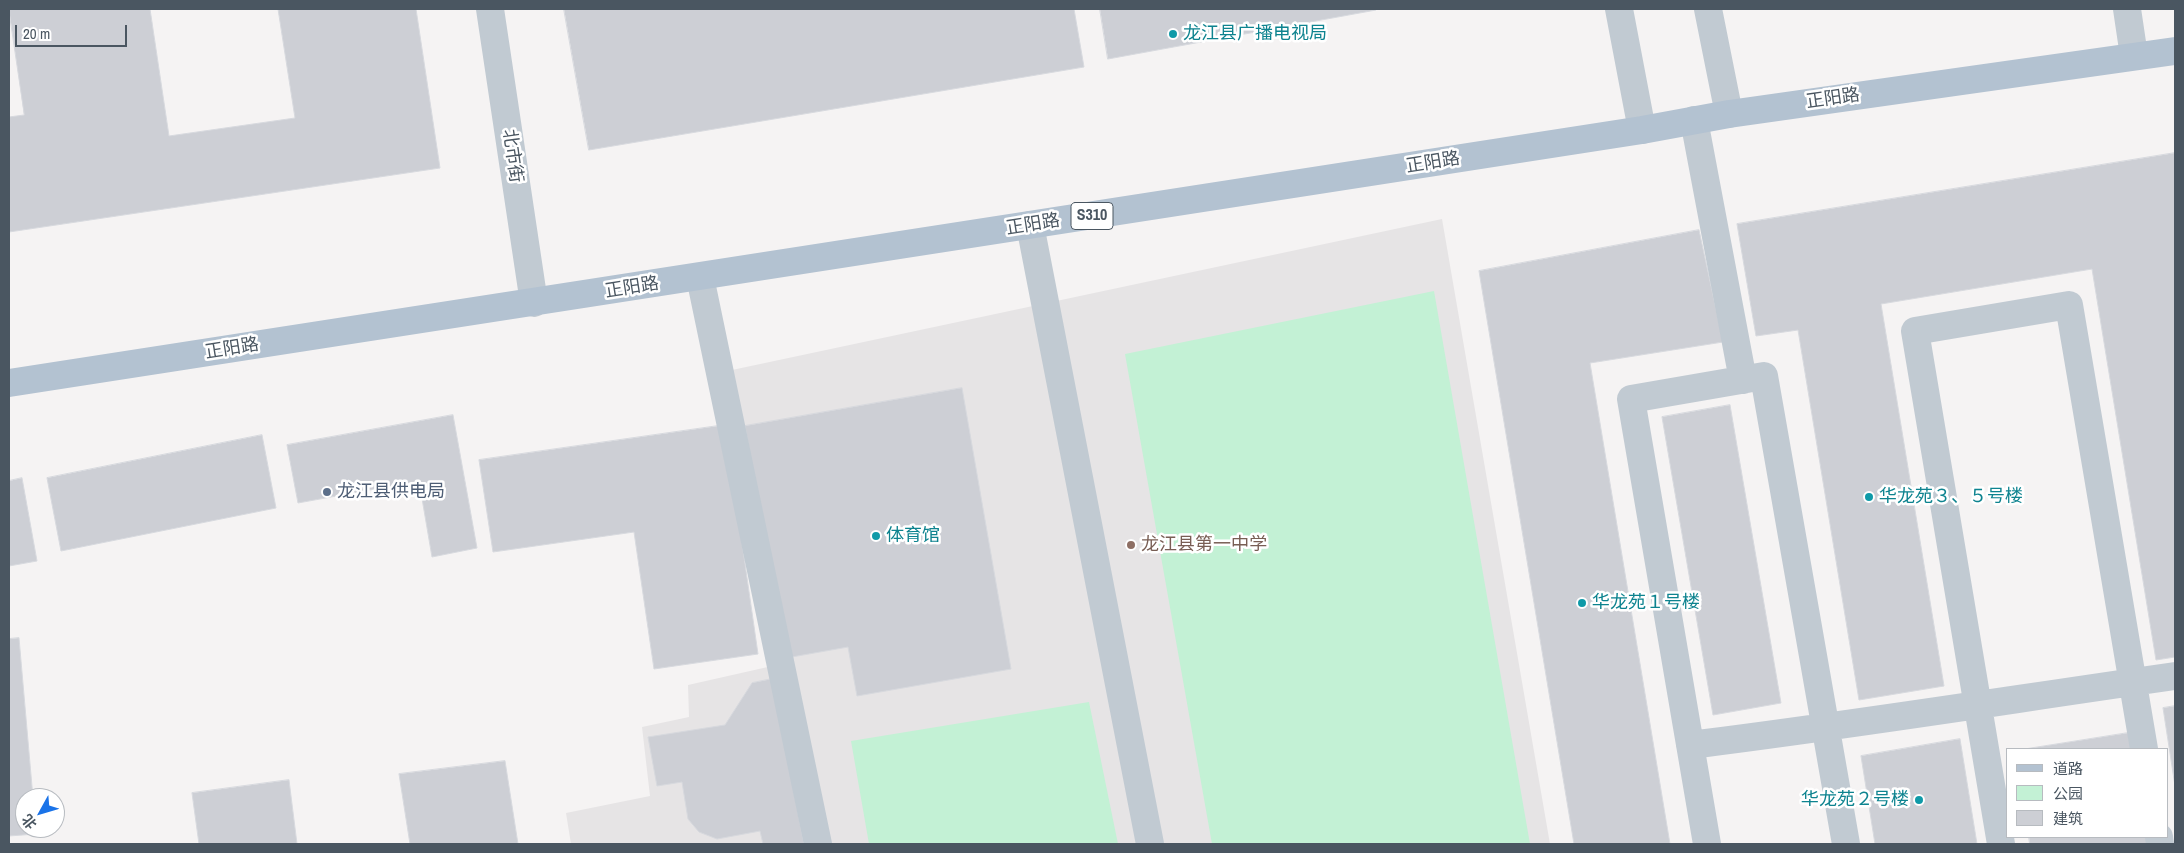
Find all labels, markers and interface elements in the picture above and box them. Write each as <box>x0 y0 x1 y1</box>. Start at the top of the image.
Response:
scale bar <box>18 15 130 47</box>
text: 20 m <box>23 23 50 44</box>
place label: 龙江县广播电视局 <box>1183 23 1327 45</box>
marker: 龙江县广播电视局 <box>1167 28 1179 40</box>
street label: 正阳路 <box>1805 85 1861 113</box>
street label: 北市街 <box>498 128 526 184</box>
street label: 正阳路 <box>1405 148 1461 178</box>
road number: S310 <box>1071 202 1113 230</box>
street label: 正阳路 <box>1005 210 1061 240</box>
street label: 正阳路 <box>604 273 660 303</box>
street label: 正阳路 <box>204 334 260 364</box>
place label: 龙江县供电局 <box>337 481 445 503</box>
marker: 龙江县供电局 <box>321 486 333 498</box>
place label: 华龙苑３、５号楼 <box>1879 486 2023 508</box>
marker: 华龙苑３、５号楼 <box>1863 491 1875 503</box>
place label: 体育馆 <box>886 525 940 547</box>
marker: 体育馆 <box>870 530 882 542</box>
place label: 龙江县第一中学 <box>1141 534 1267 556</box>
marker: 龙江县第一中学 <box>1125 539 1137 551</box>
place label: 华龙苑１号楼 <box>1592 592 1700 614</box>
marker: 华龙苑１号楼 <box>1576 597 1588 609</box>
legend <box>2006 748 2169 838</box>
text: 道路 <box>2053 758 2083 779</box>
text: 公园 <box>2053 783 2083 804</box>
north arrow <box>15 788 65 838</box>
place label: 华龙苑２号楼 <box>1801 789 1909 811</box>
marker: 华龙苑２号楼 <box>1913 794 1925 806</box>
text: 建筑 <box>2053 808 2083 829</box>
text: 北 <box>18 811 41 833</box>

